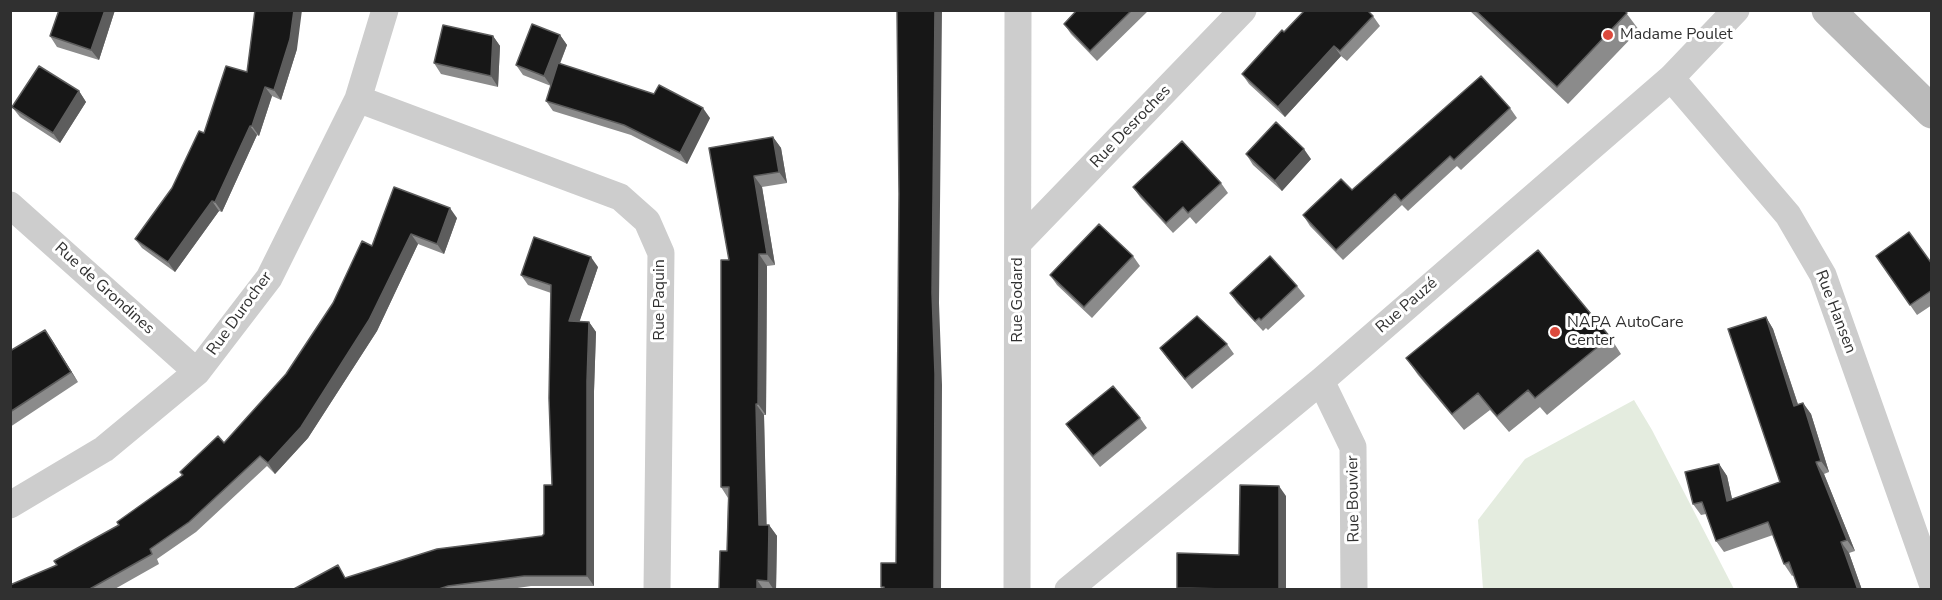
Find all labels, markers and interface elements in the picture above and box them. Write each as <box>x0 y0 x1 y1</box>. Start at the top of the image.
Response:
place label: Madame Poulet <box>1620 25 1733 45</box>
marker: Madame Poulet <box>1601 28 1615 42</box>
street label: Rue Desroches <box>1087 82 1175 172</box>
street label: Rue de Grondines <box>50 239 158 339</box>
street label: Rue Godard <box>1008 257 1028 343</box>
street label: Rue Paquin <box>650 259 670 341</box>
street label: Rue Hansen <box>1810 268 1860 356</box>
street label: Rue Durocher <box>203 269 277 359</box>
street label: Rue Pauzé <box>1372 274 1442 338</box>
place label: NAPA AutoCare Center <box>1567 313 1683 351</box>
marker: NAPA AutoCare Center <box>1548 325 1562 339</box>
street label: Rue Bouvier <box>1344 455 1364 543</box>

